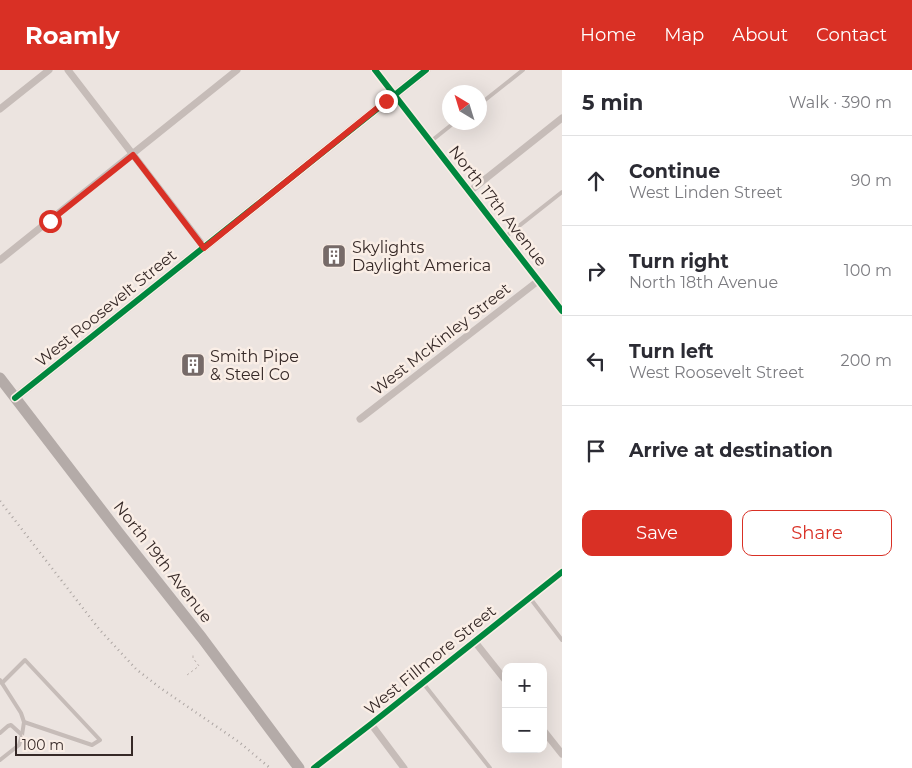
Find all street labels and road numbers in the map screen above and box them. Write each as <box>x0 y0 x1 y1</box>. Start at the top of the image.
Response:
street label: North 17th Avenue <box>445 142 551 270</box>
street label: West Roosevelt Street <box>32 245 180 371</box>
street label: West McKinley Street <box>368 279 515 399</box>
street label: North 19th Avenue <box>110 498 216 626</box>
street label: West Fillmore Street <box>360 601 500 719</box>

